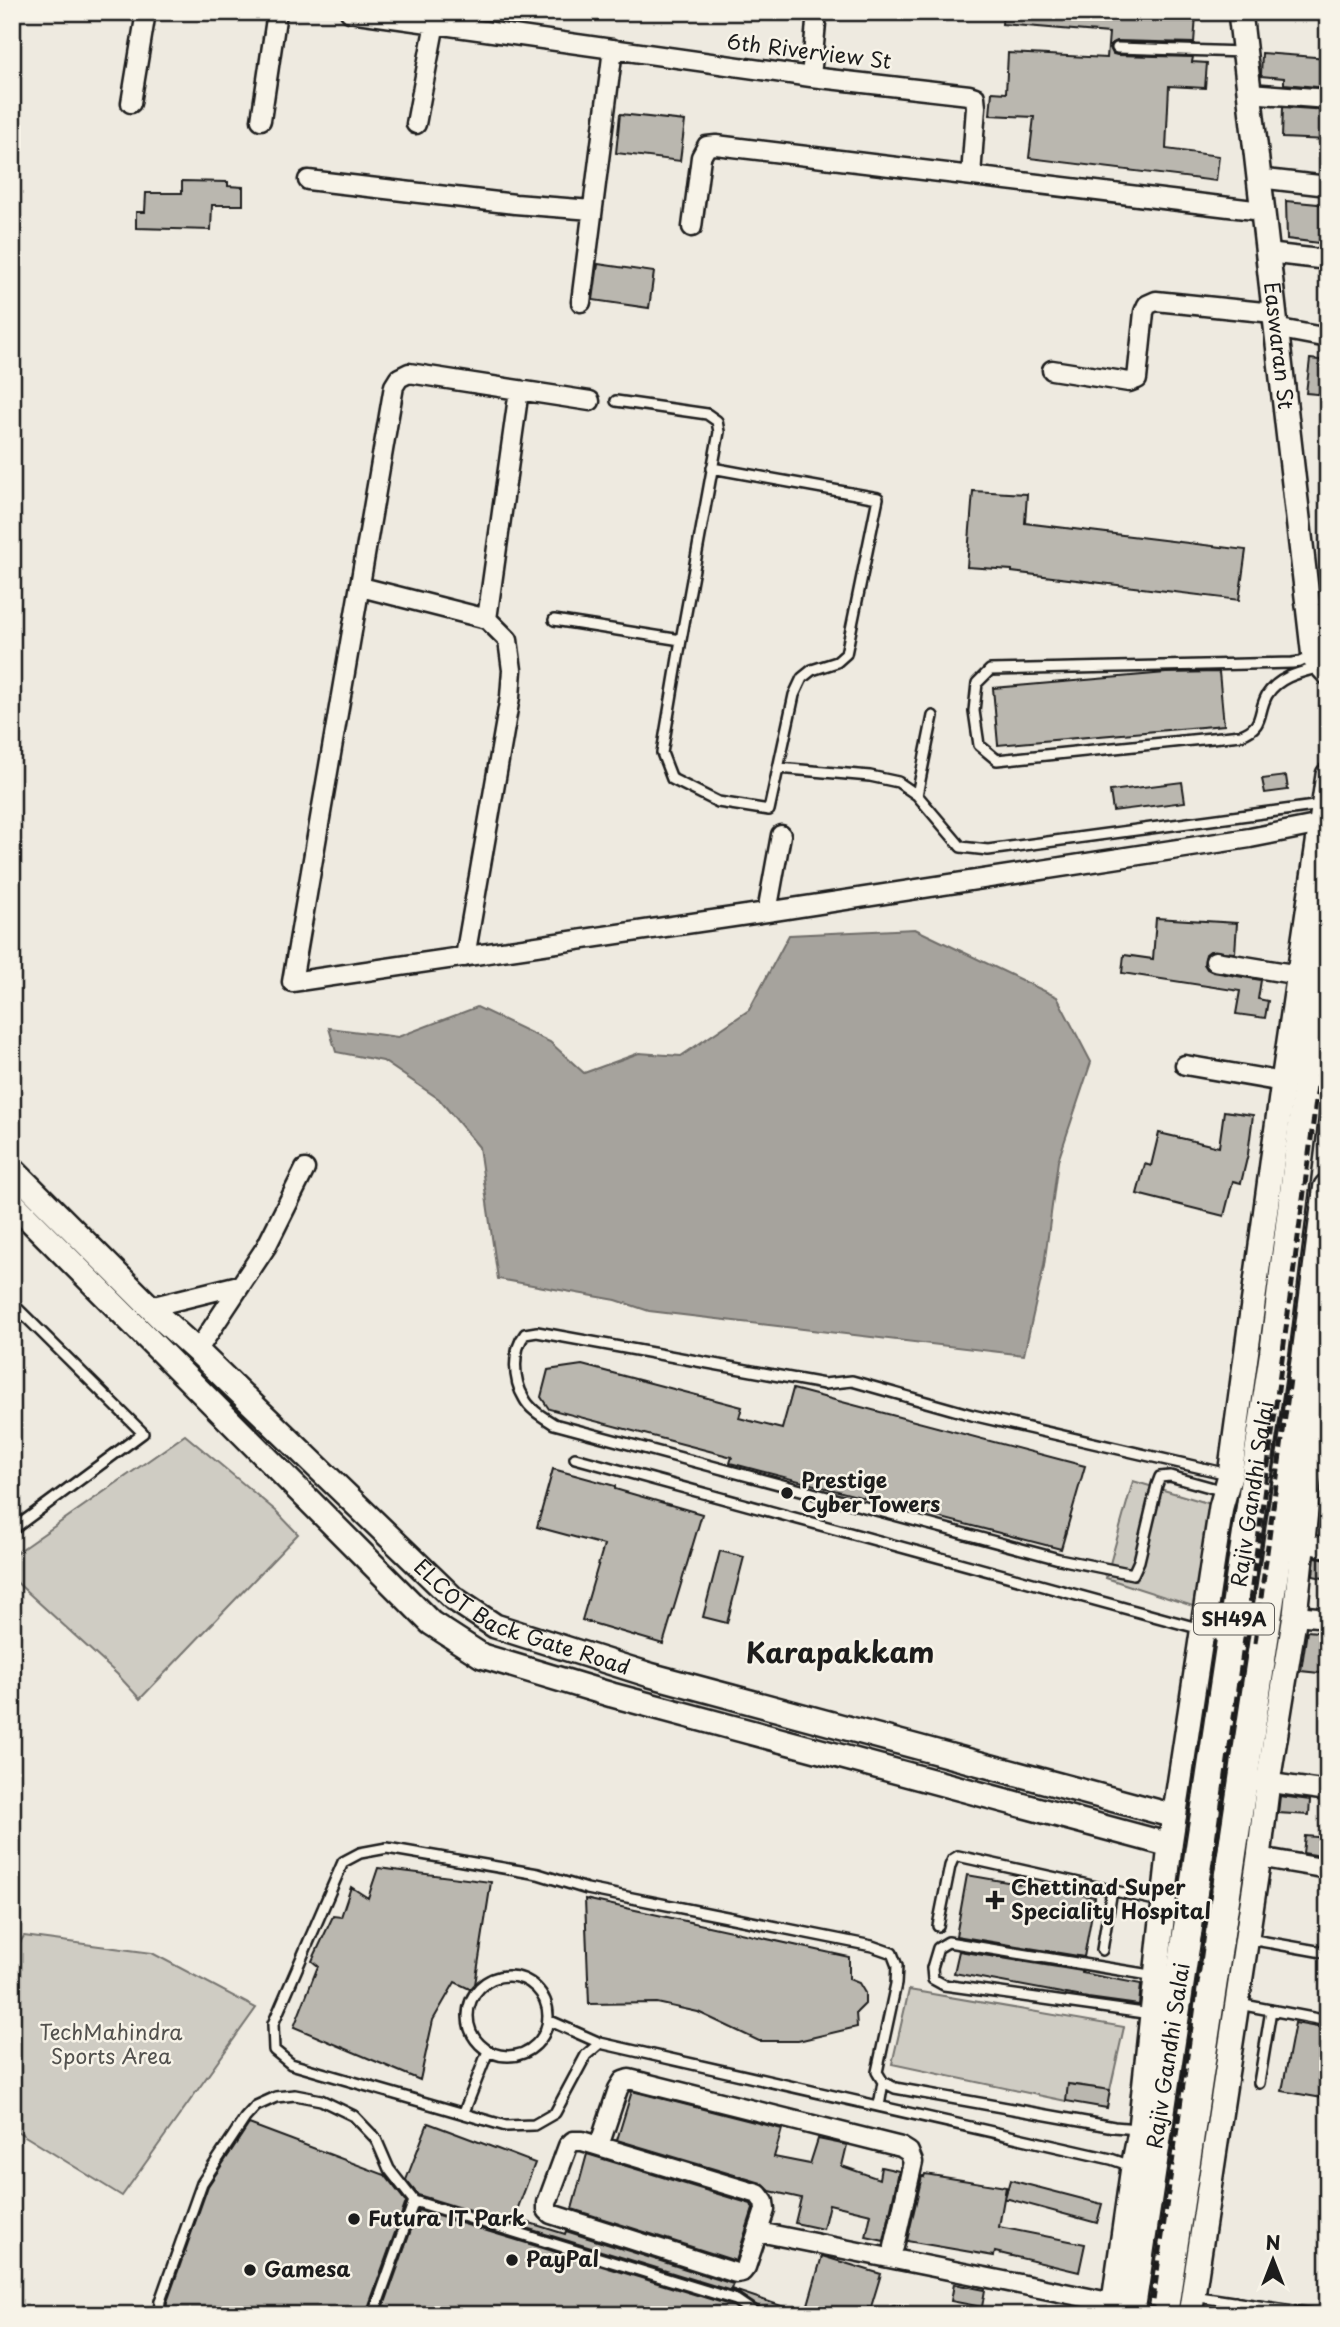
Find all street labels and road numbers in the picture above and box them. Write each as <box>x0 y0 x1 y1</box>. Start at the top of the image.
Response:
street label: 6th Riverview St <box>725 24 893 76</box>
street label: Easwaran St <box>1257 280 1303 411</box>
street label: Rajiv Gandhi Salai <box>1221 1399 1281 1589</box>
street label: ELCOT Back Gate Road <box>408 1551 634 1682</box>
road number: SH49A <box>1194 1604 1274 1634</box>
street label: Rajiv Gandhi Salai <box>1137 1960 1197 2151</box>

